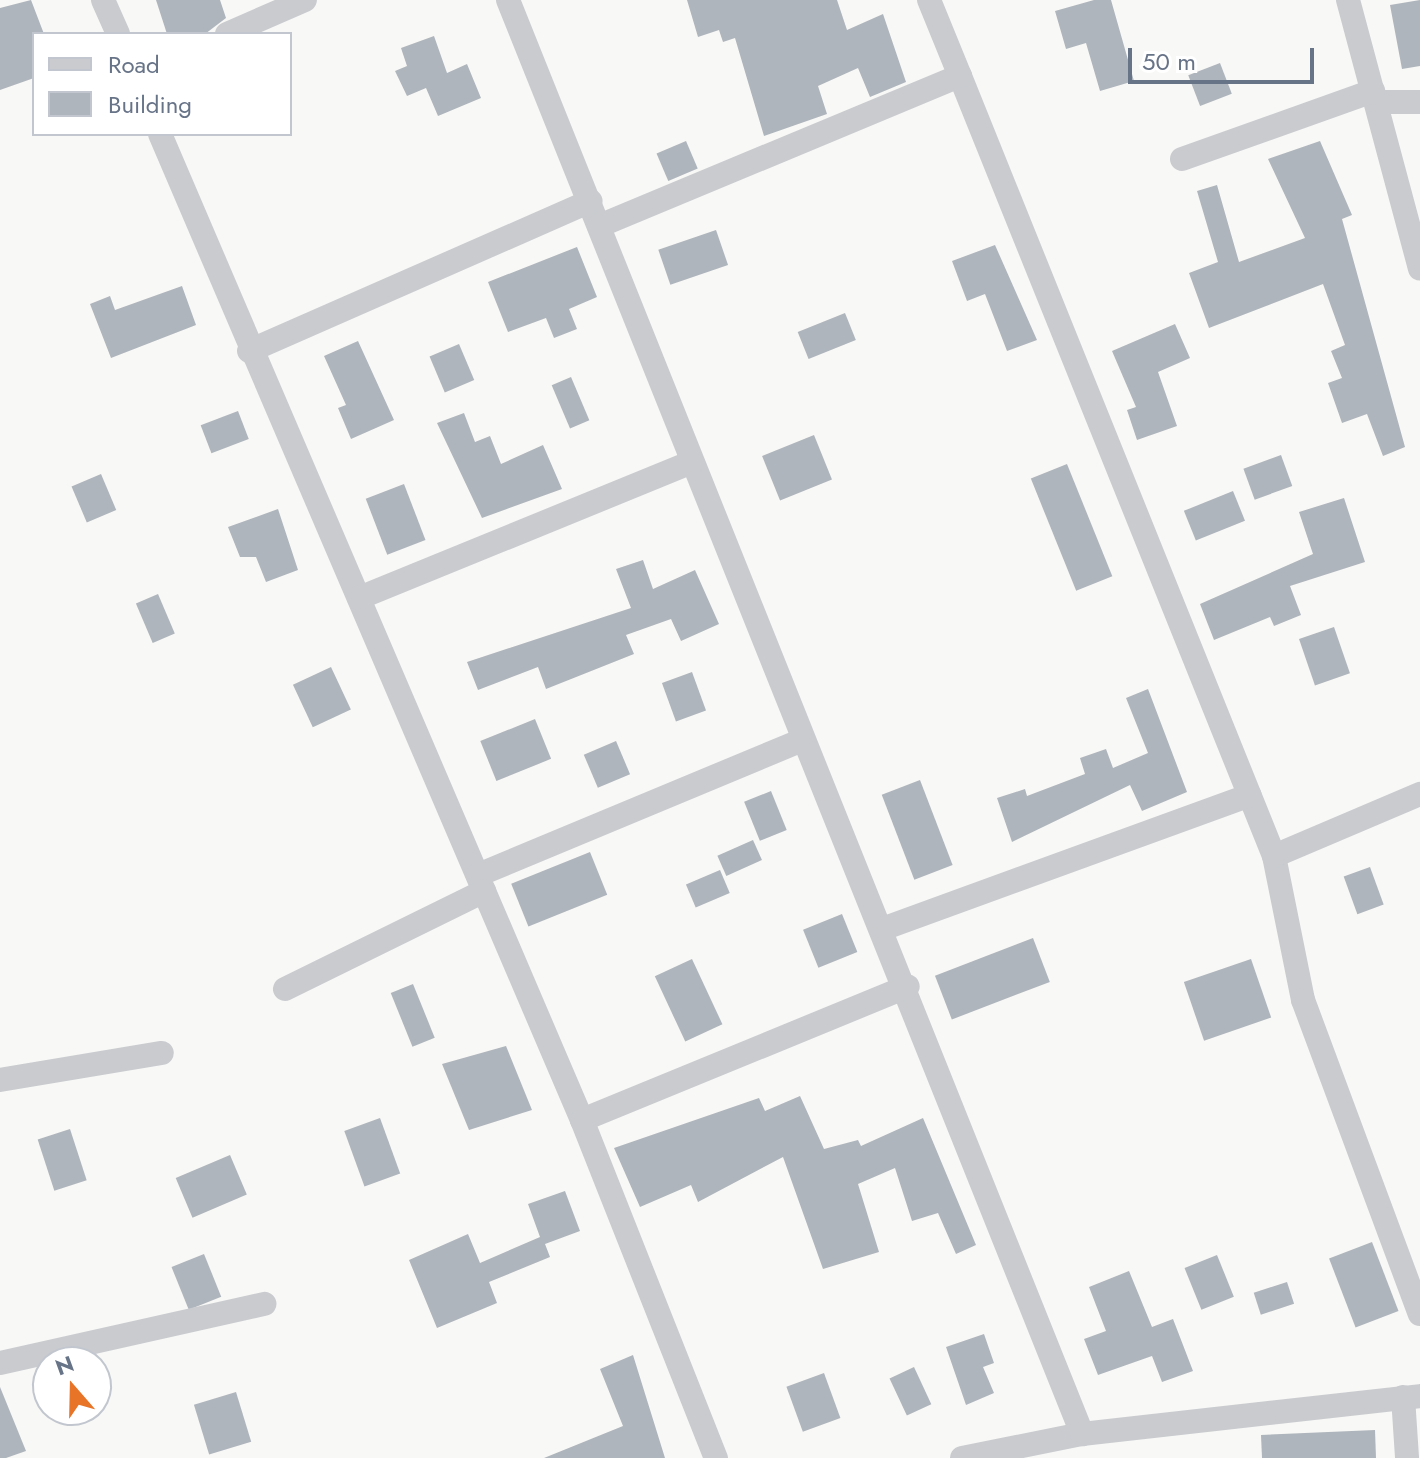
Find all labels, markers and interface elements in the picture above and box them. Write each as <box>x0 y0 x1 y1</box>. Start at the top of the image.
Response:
legend <box>32 32 292 136</box>
scale bar <box>1132 32 1318 82</box>
text: 50 m <box>1142 44 1196 79</box>
text: Road <box>108 47 160 82</box>
text: Building <box>108 87 192 122</box>
north arrow <box>32 1346 112 1426</box>
text: N <box>51 1347 78 1383</box>

